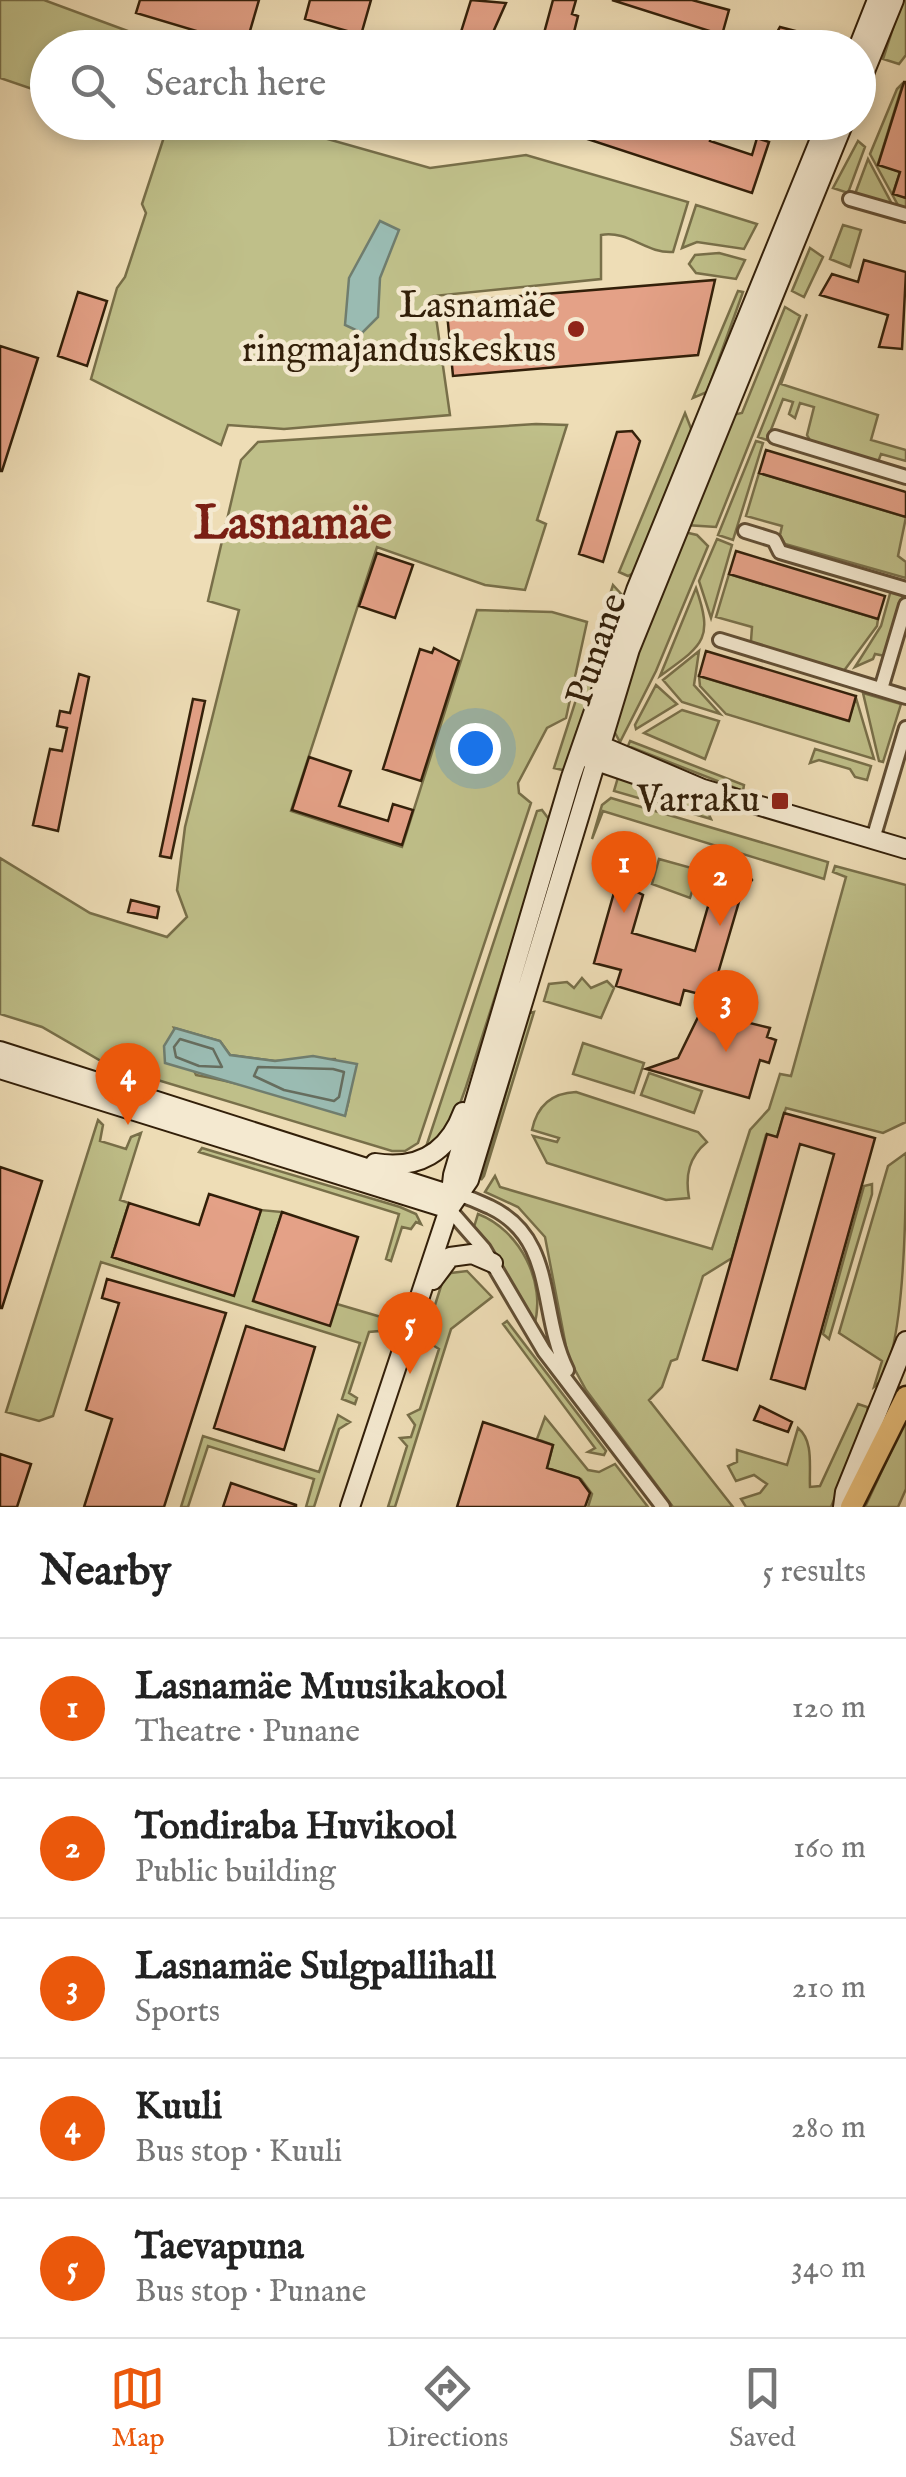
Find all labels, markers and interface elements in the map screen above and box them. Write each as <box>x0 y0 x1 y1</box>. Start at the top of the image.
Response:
search box <box>30 30 876 140</box>
icon: search <box>65 58 120 113</box>
text: Search here <box>145 61 326 109</box>
place label: Lasnamäe ringmajanduskeskus <box>242 283 556 375</box>
marker: Lasnamäe ringmajanduskeskus <box>565 318 587 340</box>
district label: Lasnamäe <box>194 495 392 555</box>
street label: Punane <box>556 587 640 713</box>
your location <box>450 723 501 774</box>
place label: Varraku <box>636 777 760 825</box>
marker: Varraku <box>769 790 791 812</box>
pin: 1 <box>592 830 656 913</box>
pin: 2 <box>688 844 752 926</box>
pin: 3 <box>694 970 758 1052</box>
pin: 4 <box>96 1042 160 1125</box>
pin: 5 <box>378 1292 442 1374</box>
text: Nearby <box>40 1546 171 1599</box>
text: 5 results <box>762 1552 866 1593</box>
text: Lasnamäe Muusikakool <box>135 1664 506 1712</box>
text: 1 <box>67 1688 78 1729</box>
text: 120 m <box>792 1688 866 1729</box>
text: Theatre · Punane <box>135 1712 360 1753</box>
text: Tondiraba Huvikool <box>135 1804 456 1852</box>
text: 2 <box>65 1828 80 1869</box>
text: 160 m <box>793 1828 866 1869</box>
text: Public building <box>135 1852 336 1893</box>
text: Lasnamäe Sulgpallihall <box>135 1944 496 1992</box>
text: 3 <box>67 1968 78 2009</box>
text: 210 m <box>792 1968 866 2009</box>
text: Sports <box>135 1992 220 2033</box>
text: Kuuli <box>135 2084 222 2132</box>
text: 4 <box>65 2108 80 2149</box>
text: 280 m <box>791 2108 866 2149</box>
text: Bus stop · Kuuli <box>135 2132 342 2173</box>
text: Taevapuna <box>135 2224 304 2272</box>
text: 5 <box>67 2248 78 2289</box>
text: 340 m <box>791 2248 866 2289</box>
text: Bus stop · Punane <box>135 2272 366 2313</box>
tab: Map <box>110 2361 165 2456</box>
tab: Directions <box>386 2361 508 2456</box>
tab: Saved <box>729 2361 796 2456</box>

